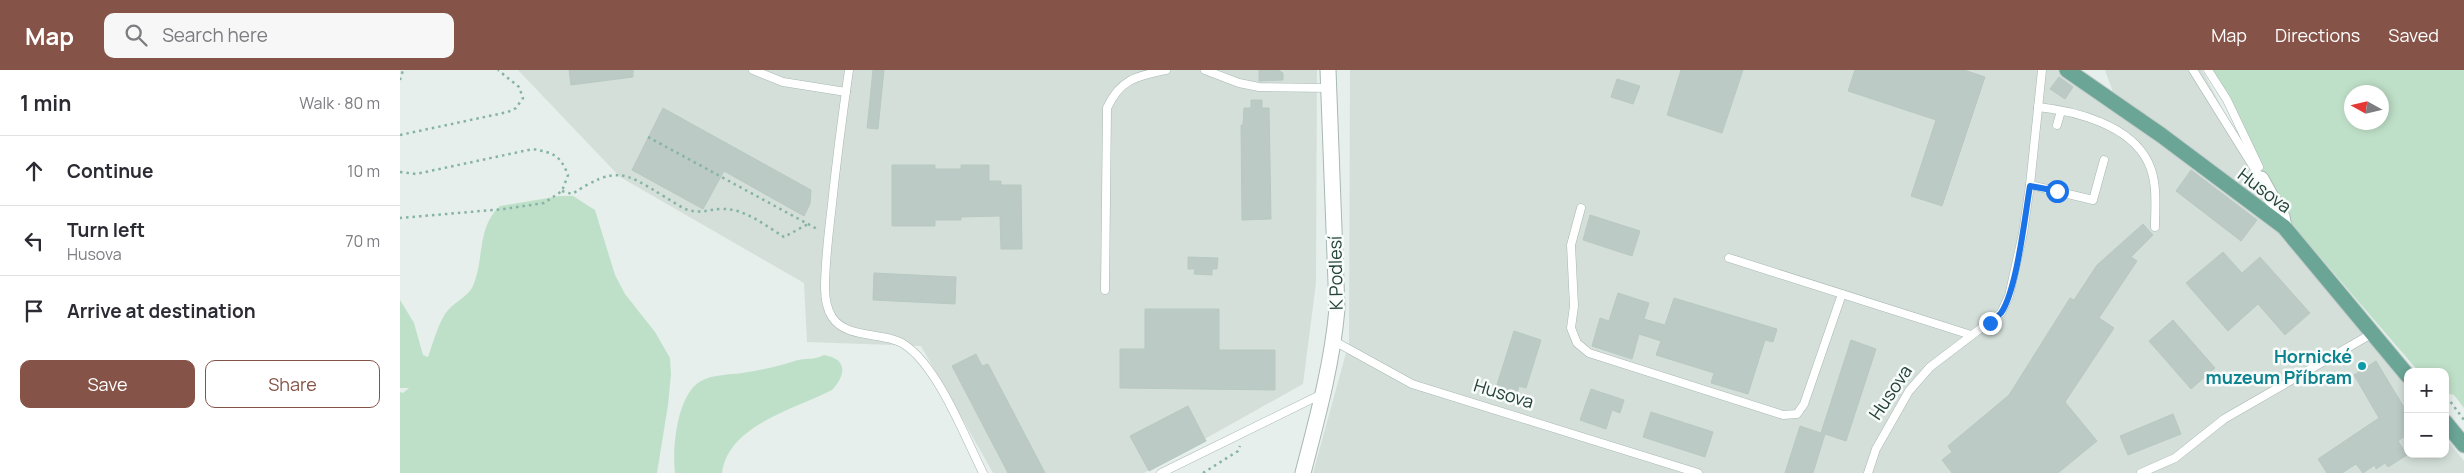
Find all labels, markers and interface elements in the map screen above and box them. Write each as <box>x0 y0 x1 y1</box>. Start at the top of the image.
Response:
search box <box>104 13 454 58</box>
text: Map <box>25 19 74 52</box>
icon: search <box>122 21 150 49</box>
text: Search here <box>162 22 268 48</box>
text: Map <box>2211 23 2247 47</box>
text: Directions <box>2275 23 2360 47</box>
text: Saved <box>2388 23 2439 47</box>
north arrow <box>2344 85 2389 130</box>
text: 1 min <box>20 89 71 117</box>
text: Walk · 80 m <box>299 92 380 114</box>
icon: ahead <box>20 157 48 185</box>
text: Continue <box>67 158 153 184</box>
text: 10 m <box>347 160 380 182</box>
street label: Husova <box>2233 162 2297 218</box>
route start <box>2046 180 2069 203</box>
text: Turn left <box>67 217 145 243</box>
icon: left <box>20 227 48 255</box>
text: 70 m <box>345 230 380 252</box>
street label: K Podlesí <box>1322 236 1348 310</box>
text: Husova <box>67 243 122 265</box>
icon: arrive <box>20 297 48 325</box>
text: Arrive at destination <box>67 298 256 324</box>
route end <box>1979 312 2002 335</box>
place label: Hornické muzeum Příbram <box>2205 344 2352 389</box>
button: Save <box>20 360 195 408</box>
button: Share <box>205 360 380 408</box>
street label: Husova <box>1863 360 1917 424</box>
marker: Hornické muzeum Příbram <box>2356 360 2368 372</box>
map controls <box>2404 368 2449 458</box>
button: + <box>2404 368 2449 413</box>
street label: Husova <box>1471 373 1537 413</box>
button: − <box>2404 413 2449 458</box>

